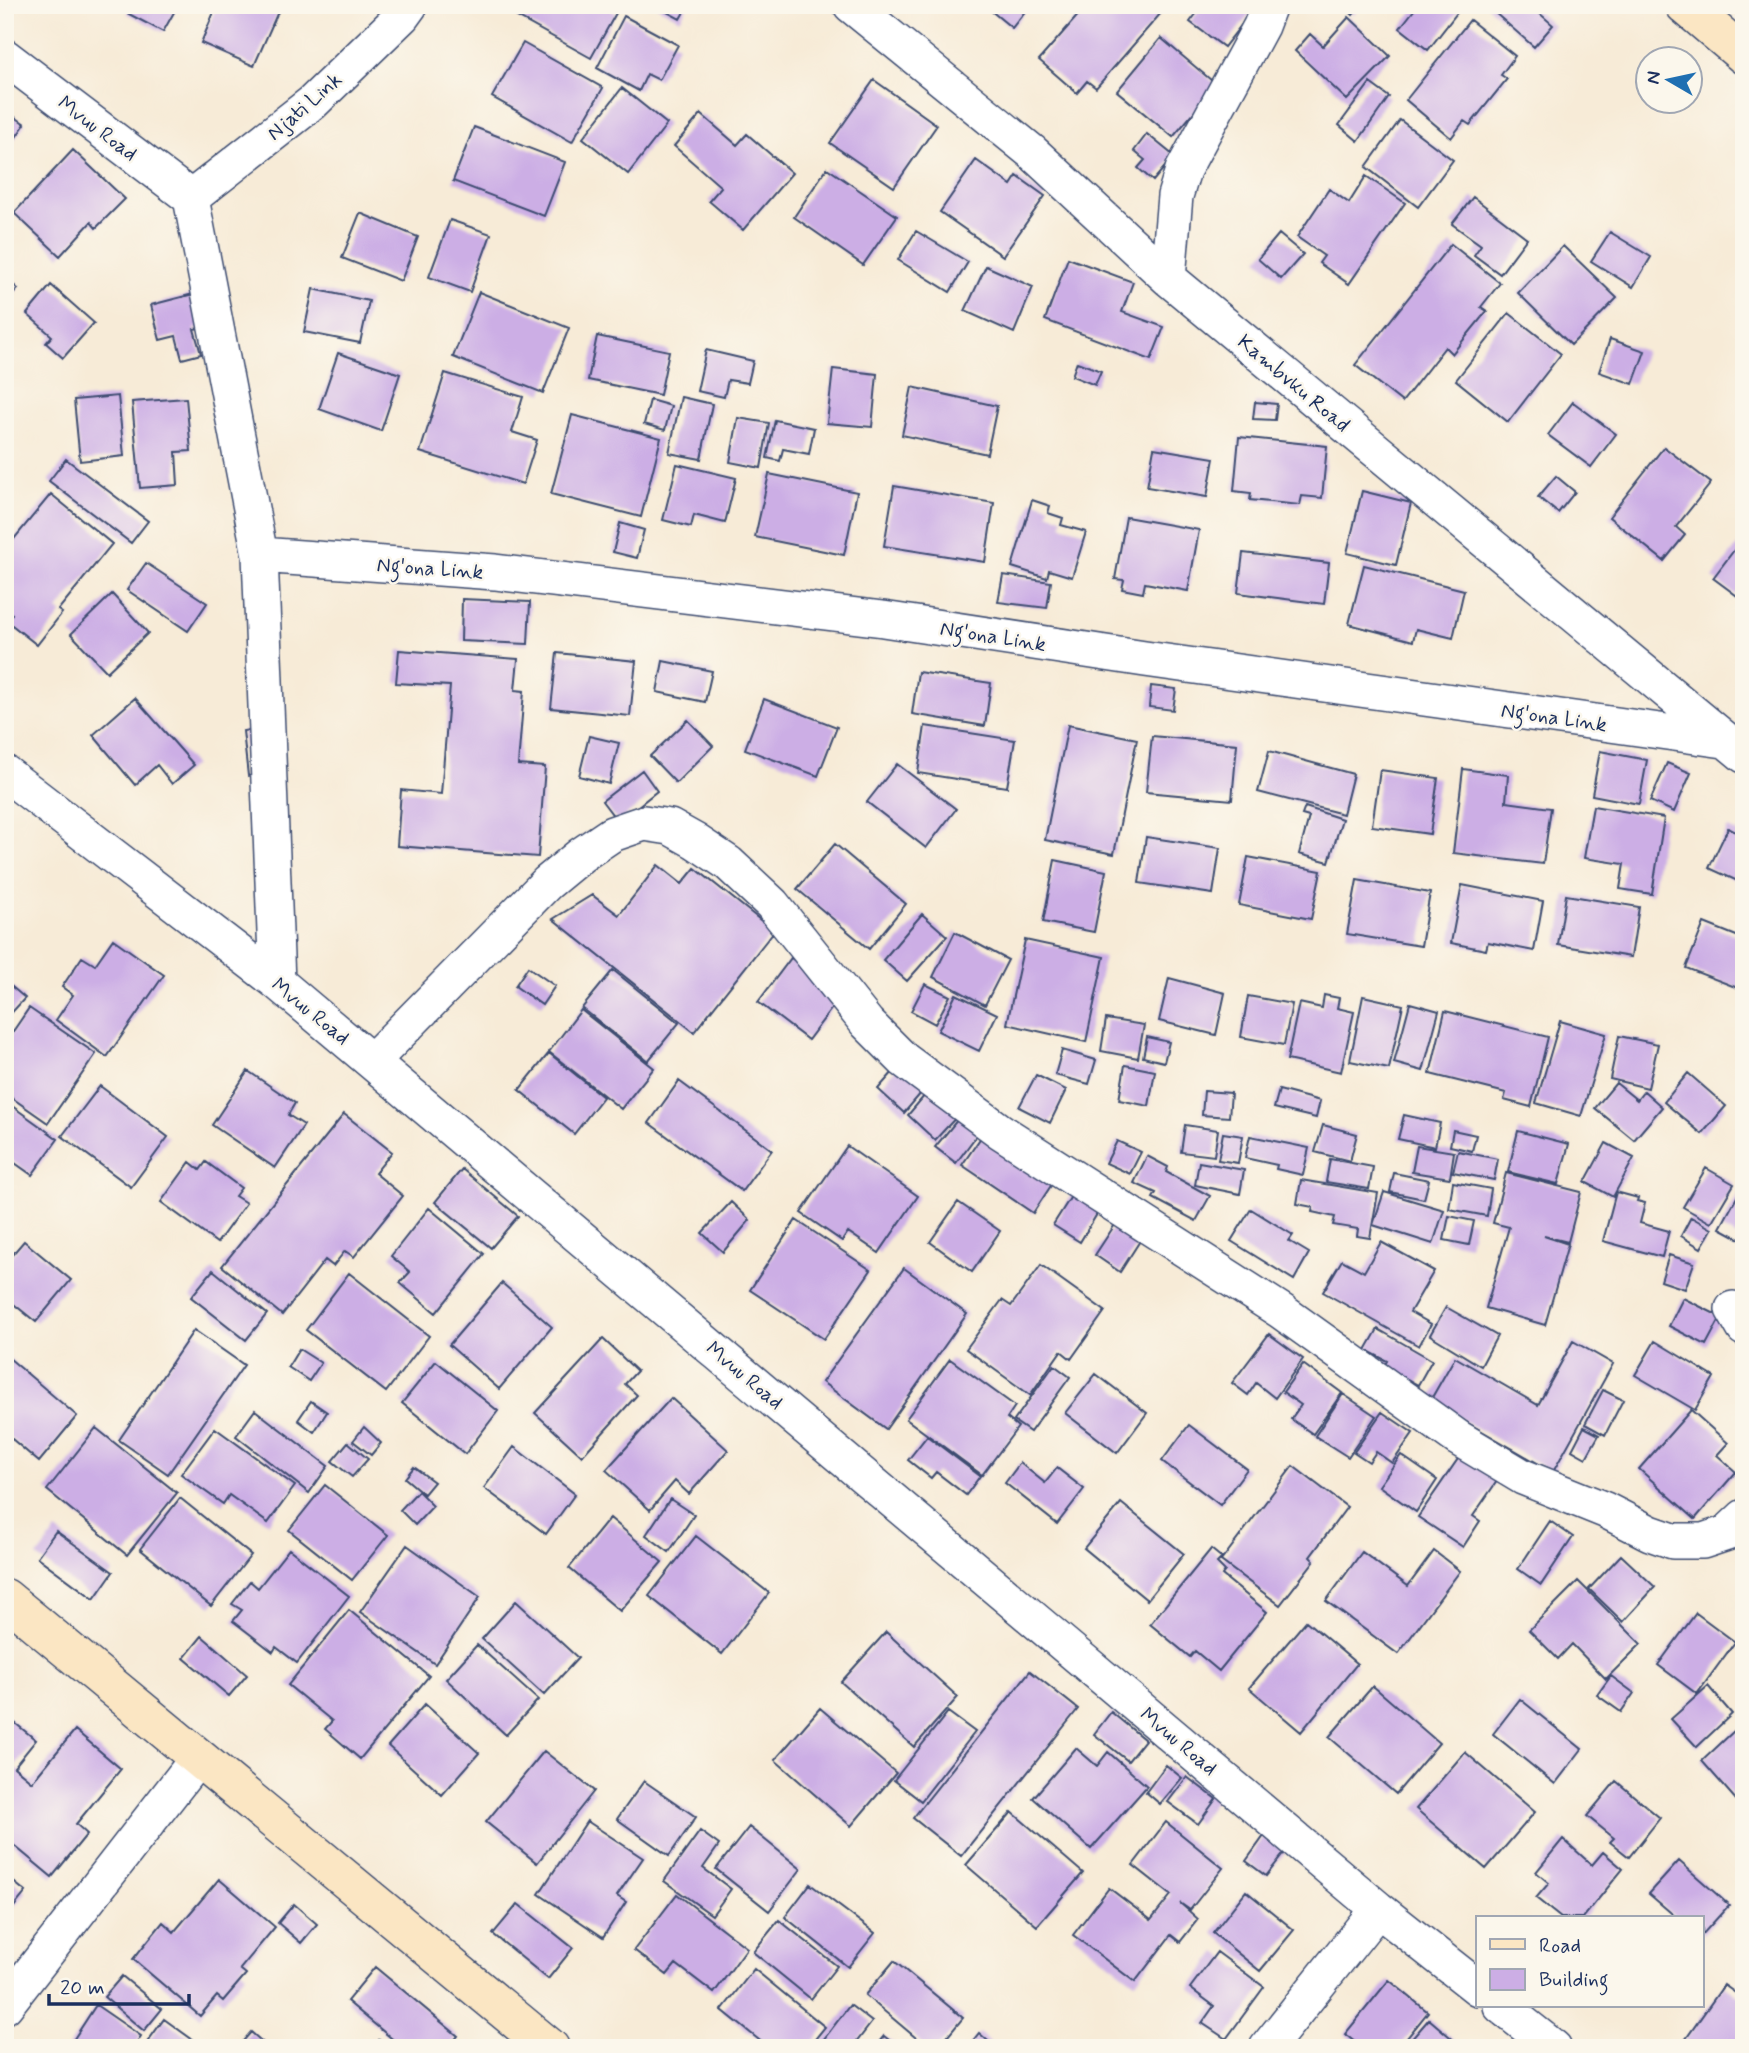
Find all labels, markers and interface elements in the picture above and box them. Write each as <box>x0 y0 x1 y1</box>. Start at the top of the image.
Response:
north arrow <box>1634 46 1704 116</box>
street label: Njati Link <box>261 66 348 147</box>
text: N <box>1640 69 1667 86</box>
street label: Mvuu Road <box>52 90 143 168</box>
street label: Kambvku Road <box>1231 328 1356 439</box>
street label: Ng'ona Link <box>376 551 485 589</box>
street label: Ng'ona Link <box>938 615 1048 661</box>
street label: Ng'ona Link <box>1499 697 1609 741</box>
street label: Mvuu Road <box>265 972 355 1052</box>
street label: Mvuu Road <box>700 1335 789 1416</box>
street label: Mvuu Road <box>1134 1701 1223 1782</box>
legend <box>1476 1916 1704 2008</box>
text: Road <box>1539 1932 1581 1960</box>
scale bar <box>49 1962 189 2006</box>
text: Building <box>1539 1966 1609 1996</box>
text: 20 m <box>60 1974 105 2002</box>

